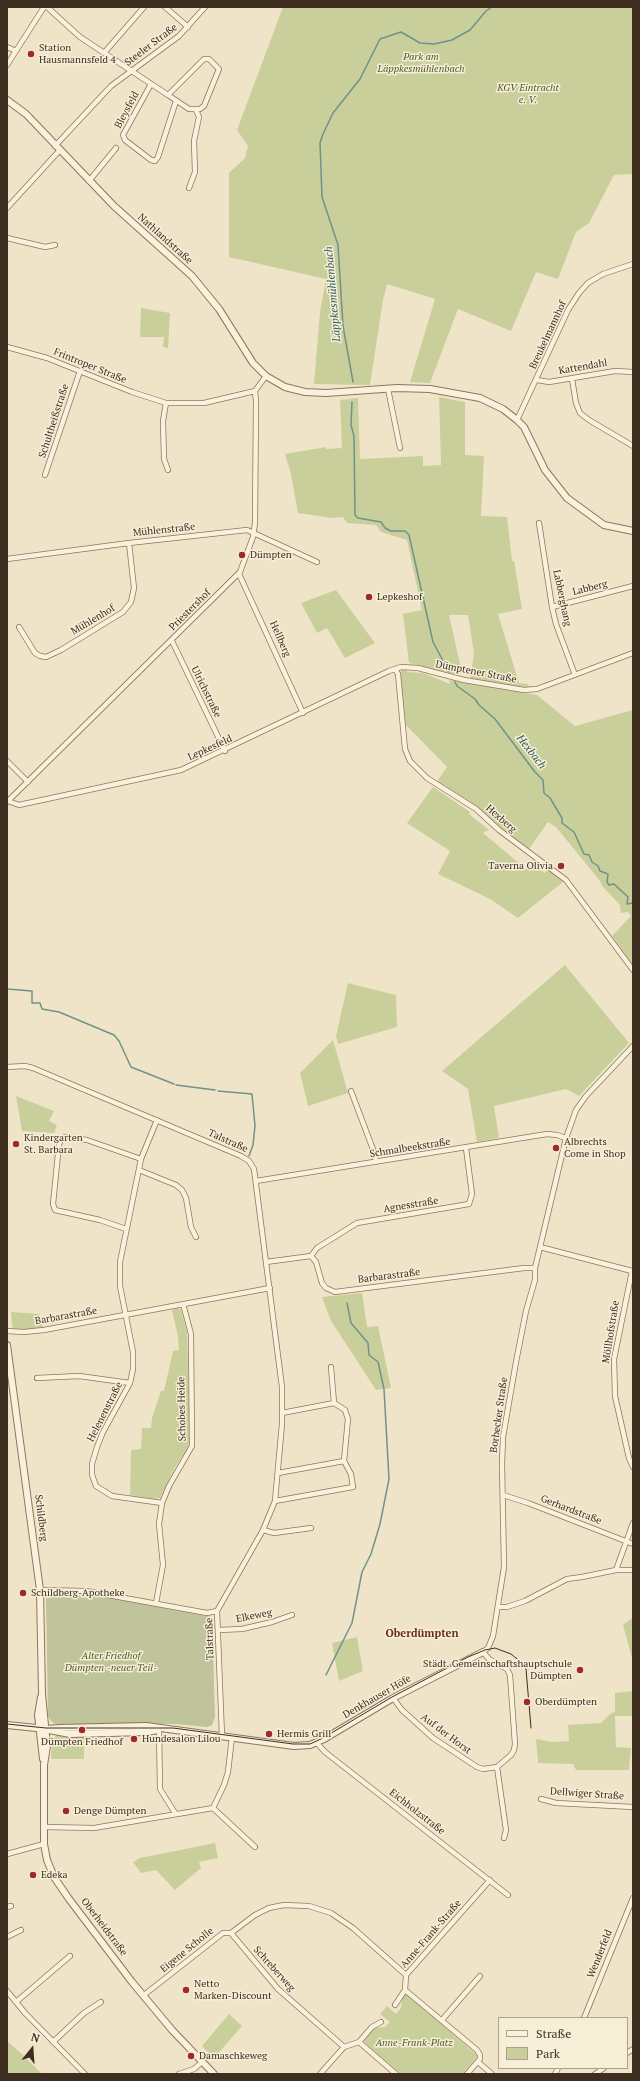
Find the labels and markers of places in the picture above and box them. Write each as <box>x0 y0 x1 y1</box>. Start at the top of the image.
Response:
place label: Station Hausmannsfeld 4 <box>39 42 116 66</box>
marker: Station Hausmannsfeld 4 <box>26 49 36 59</box>
place label: Dümpten <box>250 549 292 561</box>
marker: Dümpten <box>237 550 247 560</box>
place label: Lepkeshof <box>377 591 422 603</box>
marker: Lepkeshof <box>364 592 374 602</box>
place label: Taverna Olivia <box>488 860 553 872</box>
marker: Taverna Olivia <box>556 861 566 871</box>
place label: Kindergarten St. Barbara <box>24 1132 83 1156</box>
place label: Albrechts Come in Shop <box>564 1136 626 1160</box>
marker: Kindergarten St. Barbara <box>11 1139 21 1149</box>
marker: Albrechts Come in Shop <box>551 1143 561 1153</box>
place label: Schildberg-Apotheke <box>31 1587 124 1599</box>
marker: Schildberg-Apotheke <box>18 1588 28 1598</box>
place label: Städt. Gemeinschaftshauptschule Dümpten <box>423 1658 572 1682</box>
marker: Städt. Gemeinschaftshauptschule Dümpten <box>575 1665 585 1675</box>
place label: Oberdümpten <box>535 1696 597 1708</box>
marker: Oberdümpten <box>522 1697 532 1707</box>
marker: Dümpten Friedhof <box>77 1725 87 1735</box>
place label: Hermis Grill <box>277 1728 331 1740</box>
marker: Hermis Grill <box>264 1729 274 1739</box>
place label: Hundesalon Lilou <box>142 1733 221 1745</box>
marker: Hundesalon Lilou <box>129 1734 139 1744</box>
place label: Dümpten Friedhof <box>41 1736 123 1748</box>
place label: Denge Dümpten <box>74 1805 146 1817</box>
marker: Denge Dümpten <box>61 1806 71 1816</box>
place label: Edeka <box>41 1869 68 1881</box>
marker: Edeka <box>28 1870 38 1880</box>
place label: Netto Marken-Discount <box>194 1978 272 2002</box>
marker: Netto Marken-Discount <box>181 1985 191 1995</box>
place label: Damaschkeweg <box>199 2050 267 2062</box>
marker: Damaschkeweg <box>186 2051 196 2061</box>

